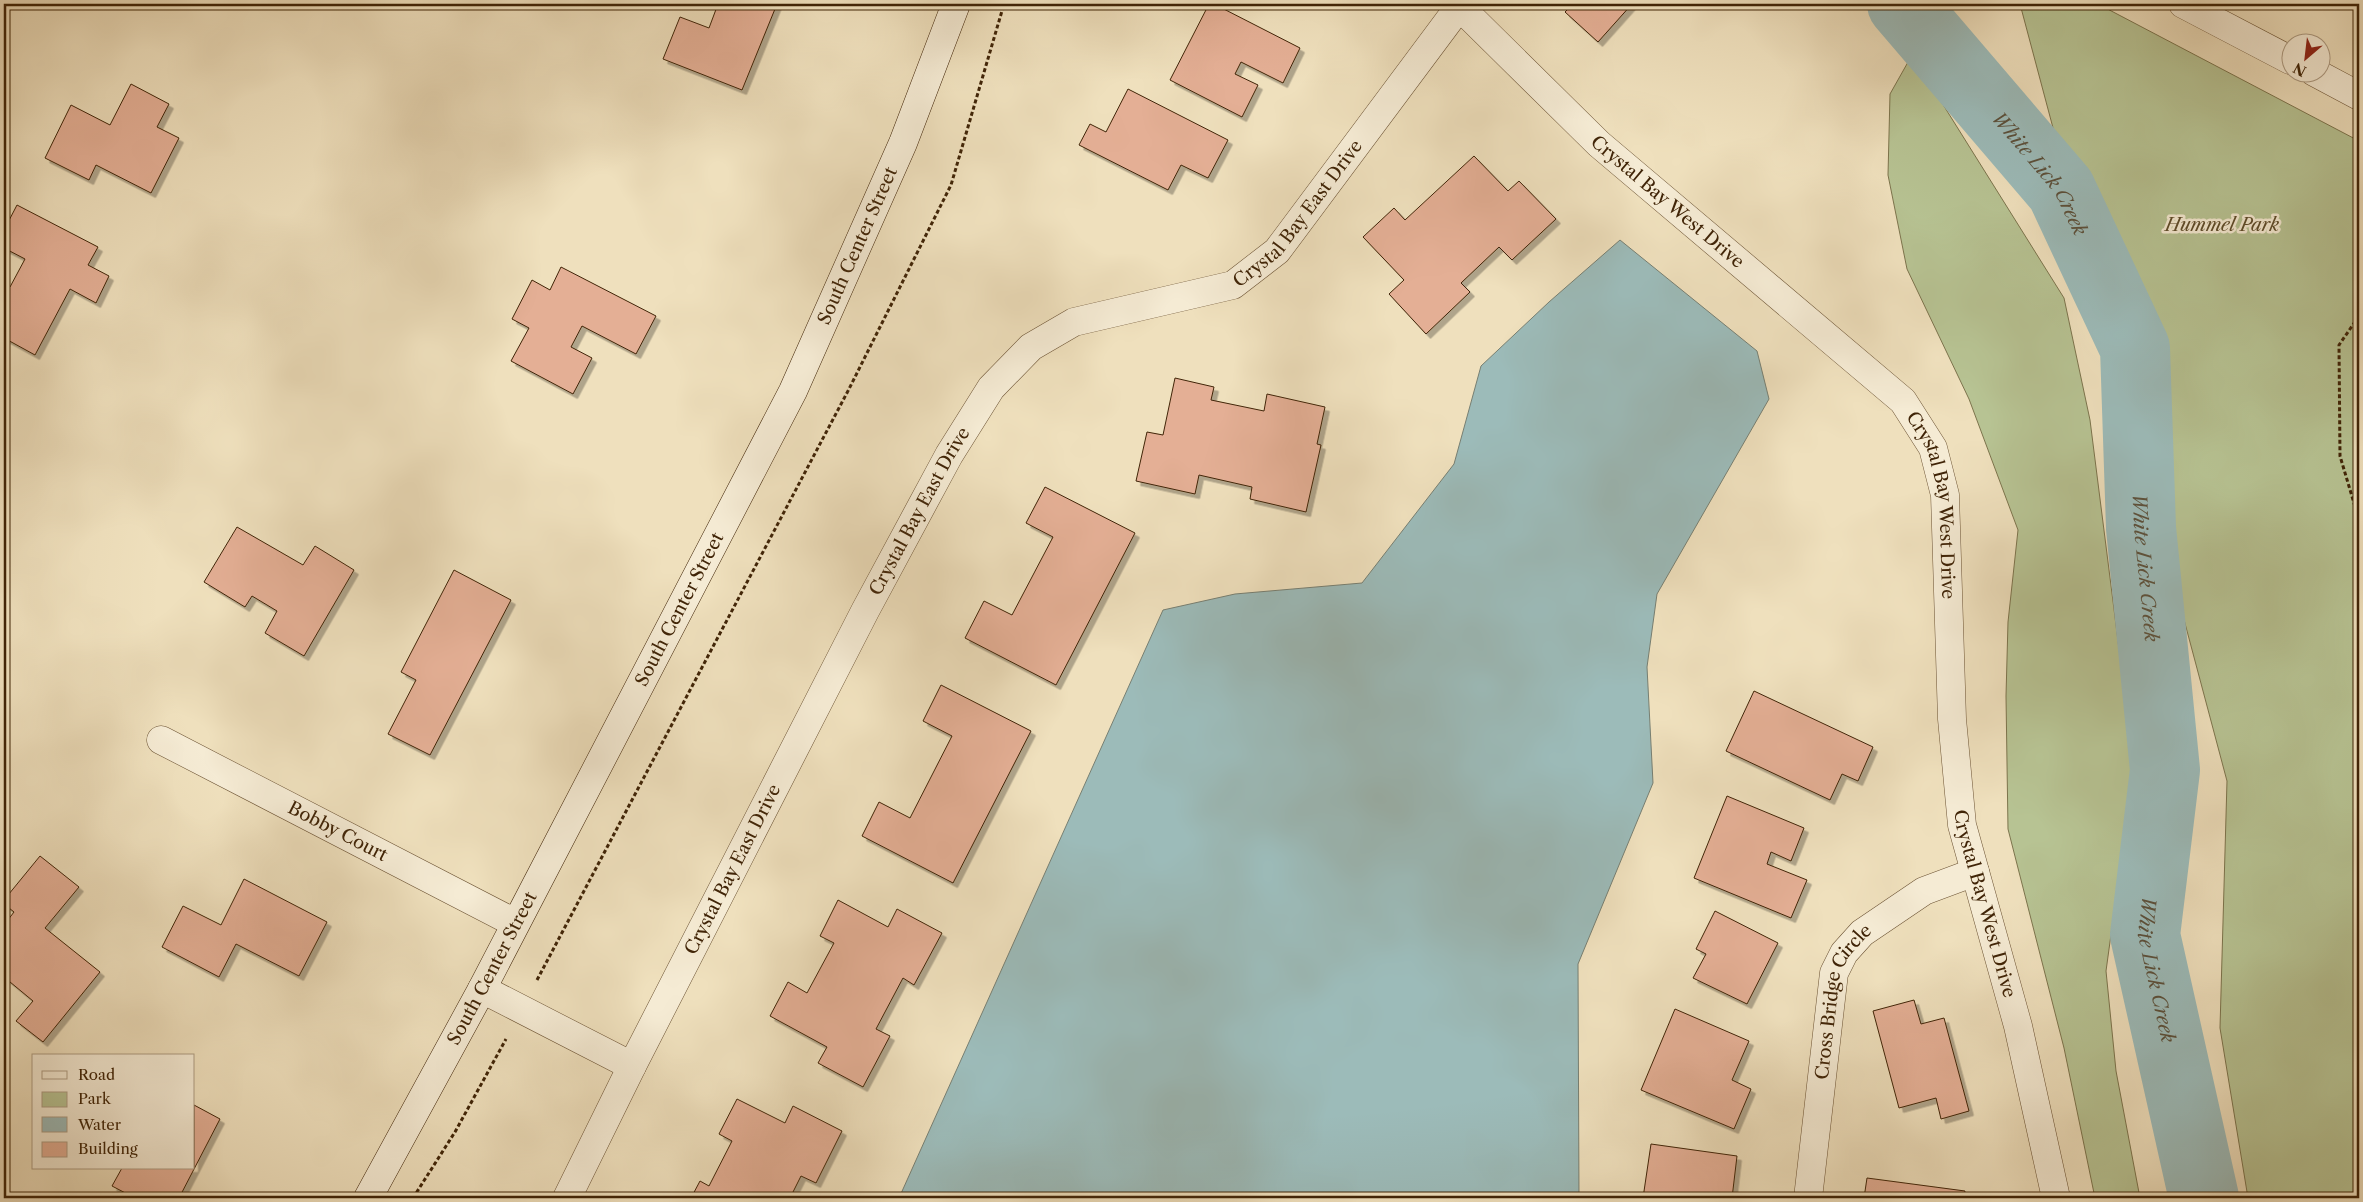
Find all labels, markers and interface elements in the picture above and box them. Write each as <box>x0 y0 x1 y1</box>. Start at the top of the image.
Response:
north arrow <box>2280 32 2330 82</box>
text: N <box>2290 59 2309 80</box>
water label: White Lick Creek <box>1987 107 2092 239</box>
street label: Crystal Bay West Drive <box>1586 131 1749 273</box>
street label: Crystal Bay East Drive <box>1229 136 1367 292</box>
street label: South Center Street <box>813 163 902 328</box>
park label: Hummel Park <box>2163 214 2280 236</box>
street label: Crystal Bay West Drive <box>1901 407 1959 600</box>
street label: Crystal Bay East Drive <box>865 423 975 599</box>
water label: White Lick Creek <box>2128 493 2163 643</box>
street label: South Center Street <box>630 528 729 690</box>
street label: Crystal Bay East Drive <box>680 781 785 958</box>
street label: Bobby Court <box>284 797 392 867</box>
street label: Crystal Bay West Drive <box>1950 809 2021 1000</box>
street label: South Center Street <box>443 887 542 1049</box>
water label: White Lick Creek <box>2133 895 2180 1045</box>
street label: Cross Bridge Circle <box>1811 919 1876 1081</box>
legend <box>32 1054 195 1170</box>
text: Road <box>78 1065 115 1084</box>
text: Park <box>78 1089 112 1108</box>
text: Water <box>77 1115 122 1134</box>
text: Building <box>78 1139 138 1158</box>

